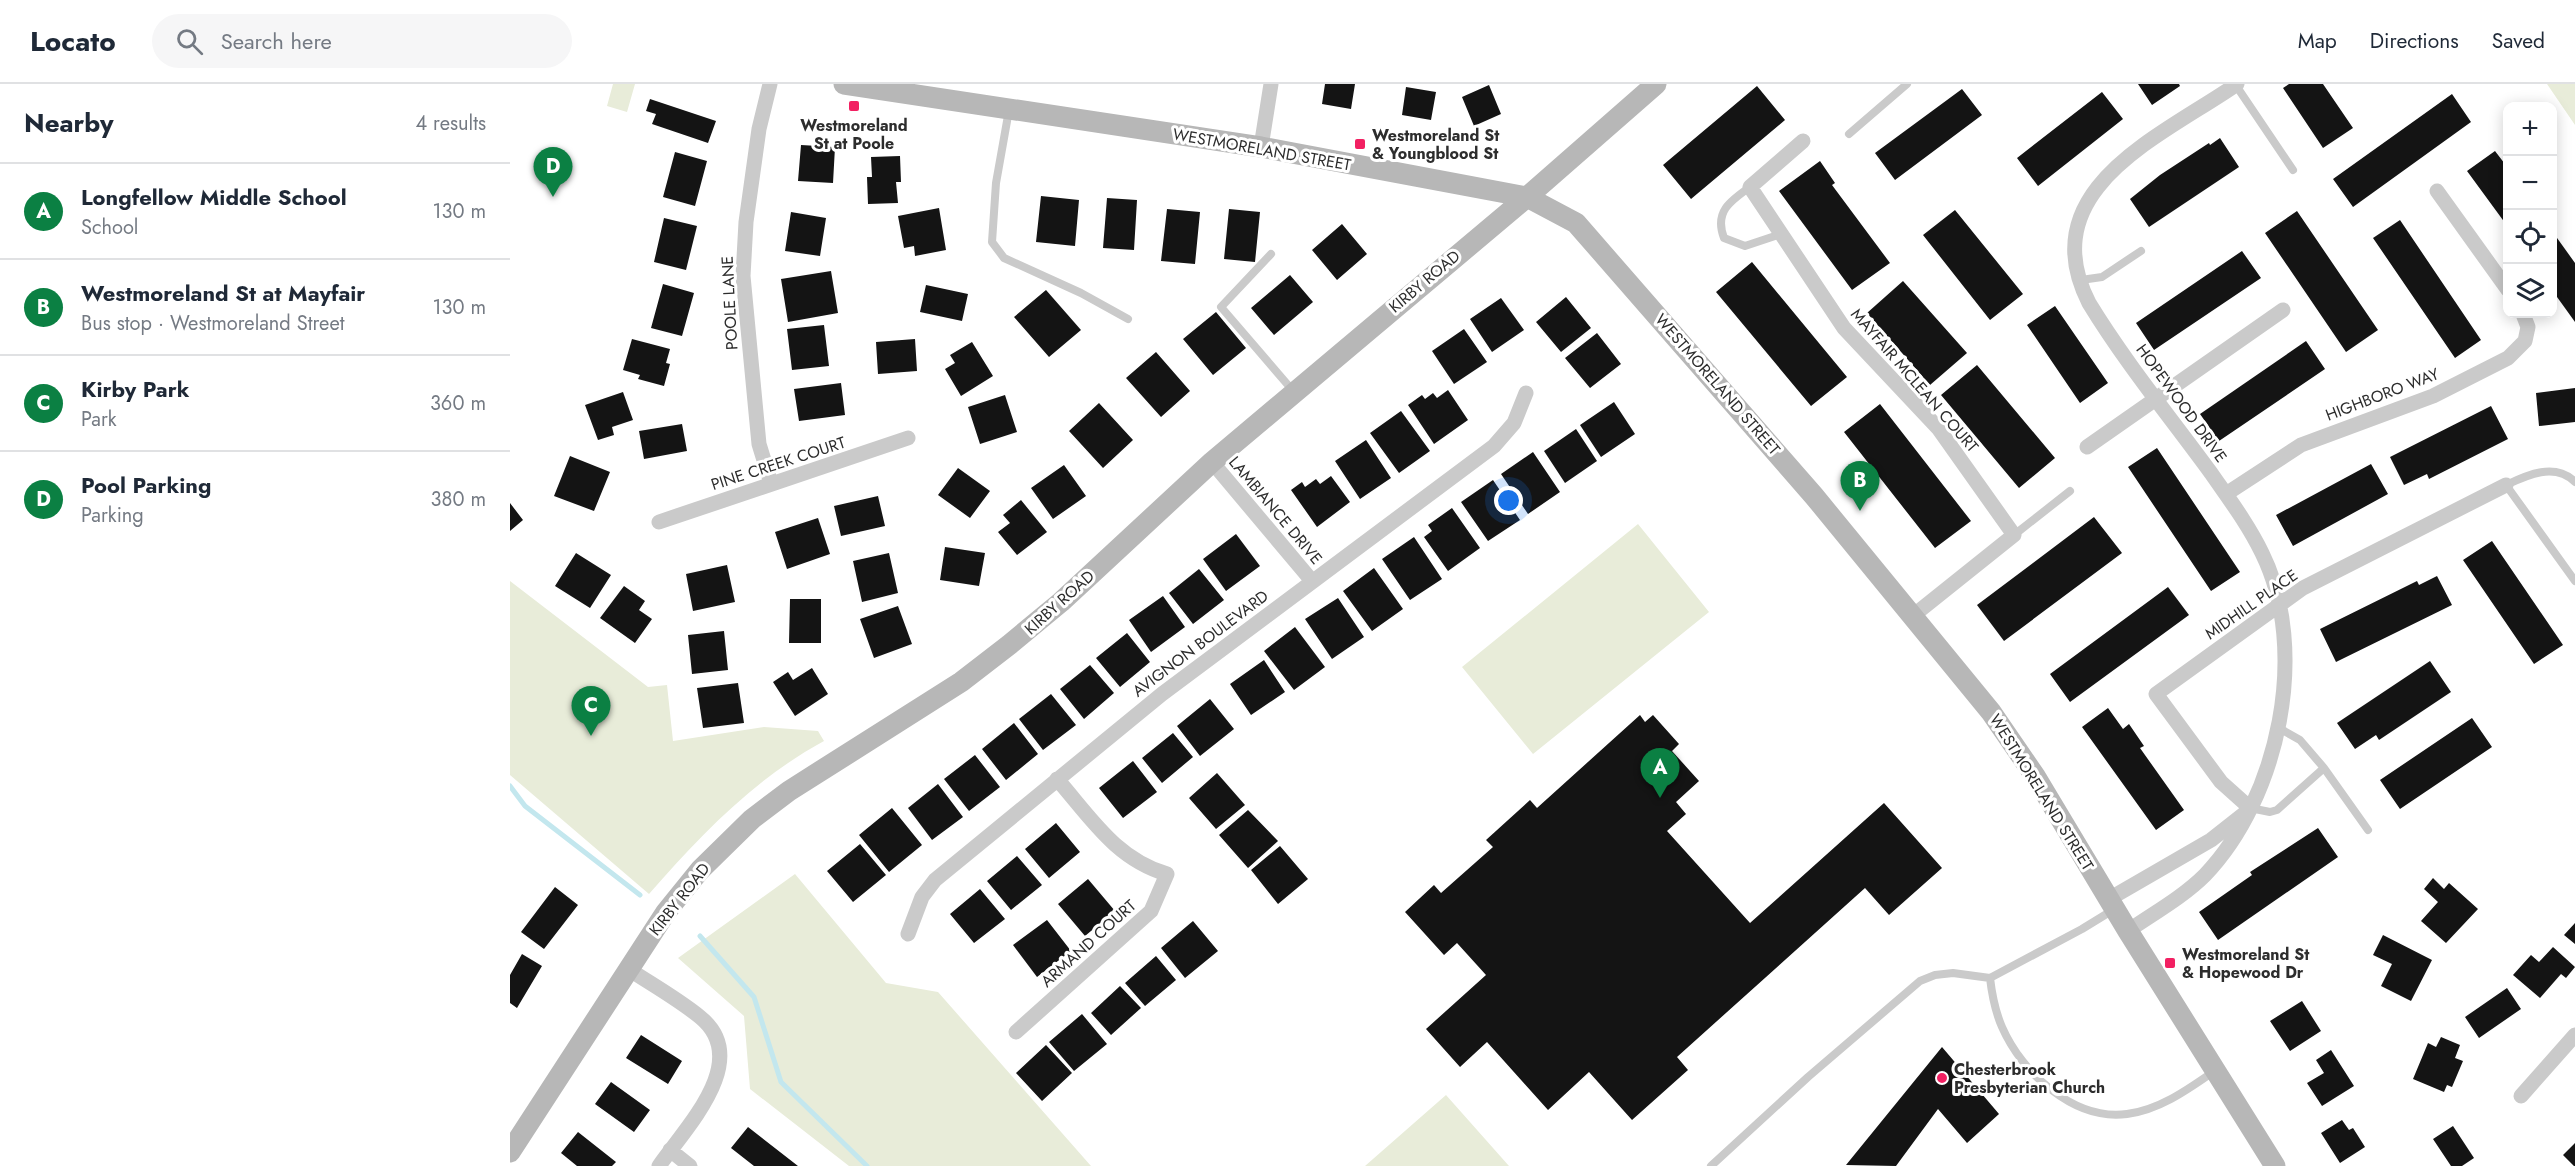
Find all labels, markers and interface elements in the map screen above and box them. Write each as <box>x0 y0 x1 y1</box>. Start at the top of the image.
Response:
search box <box>152 14 572 68</box>
text: Locato <box>30 21 116 62</box>
icon: search <box>173 25 206 58</box>
text: Search here <box>221 25 332 57</box>
text: Map <box>2298 26 2337 56</box>
text: Directions <box>2370 26 2459 56</box>
text: Saved <box>2492 26 2545 56</box>
marker: Westmoreland St at Poole <box>847 99 861 113</box>
map controls <box>2503 102 2557 318</box>
button: + <box>2503 102 2557 156</box>
text: Nearby <box>24 104 113 142</box>
text: 4 results <box>415 109 486 138</box>
place label: Westmoreland St at Poole <box>800 114 908 155</box>
street label: WESTMORELAND STREET <box>1171 122 1353 177</box>
place label: Westmoreland St & Youngblood St <box>1372 124 1500 165</box>
marker: Westmoreland St & Youngblood St <box>1353 137 1367 151</box>
pin: D <box>534 147 573 197</box>
button: − <box>2503 156 2557 210</box>
text: Longfellow Middle School <box>81 181 347 213</box>
text: A <box>36 197 51 226</box>
text: 130 m <box>432 197 486 226</box>
button: locate <box>2503 210 2557 264</box>
text: School <box>81 213 138 242</box>
street label: KIRBY ROAD <box>1384 245 1465 318</box>
street label: POOLE LANE <box>716 255 743 351</box>
button: layers <box>2503 264 2557 318</box>
text: Westmoreland St at Mayfair <box>81 277 365 309</box>
text: B <box>37 293 50 322</box>
text: 130 m <box>432 293 486 322</box>
street label: MAYFAIR MCLEAN COURT <box>1846 303 1984 458</box>
text: Bus stop · Westmoreland Street <box>81 309 344 338</box>
street label: WESTMORELAND STREET <box>1650 309 1786 460</box>
street label: HOPEWOOD DRIVE <box>2131 339 2232 467</box>
street label: HIGHBORO WAY <box>2322 362 2442 427</box>
text: Kirby Park <box>81 373 189 405</box>
text: C <box>36 389 51 418</box>
text: 360 m <box>430 389 486 418</box>
text: Park <box>81 405 117 434</box>
street label: PINE CREEK COURT <box>708 431 849 496</box>
street label: LAMBIANCE DRIVE <box>1224 451 1328 569</box>
pin: B <box>1840 462 1880 511</box>
text: Pool Parking <box>81 469 211 501</box>
text: D <box>36 485 51 514</box>
text: 380 m <box>431 485 486 514</box>
your location <box>1494 486 1523 515</box>
text: Parking <box>81 501 144 530</box>
street label: MIDHILL PLACE <box>2200 564 2302 645</box>
street label: KIRBY ROAD <box>1019 565 1099 640</box>
street label: AVIGNON BOULEVARD <box>1127 584 1273 702</box>
pin: C <box>572 686 610 736</box>
street label: WESTMORELAND STREET <box>1984 710 2100 875</box>
pin: A <box>1640 748 1680 798</box>
street label: KIRBY ROAD <box>644 858 715 941</box>
street label: ARMAND COURT <box>1036 894 1141 992</box>
place label: Westmoreland St & Hopewood Dr <box>2182 943 2310 984</box>
marker: Westmoreland St & Hopewood Dr <box>2163 956 2177 970</box>
place label: Chesterbrook Presbyterian Church <box>1954 1058 2105 1099</box>
marker: Chesterbrook Presbyterian Church <box>1935 1071 1949 1085</box>

